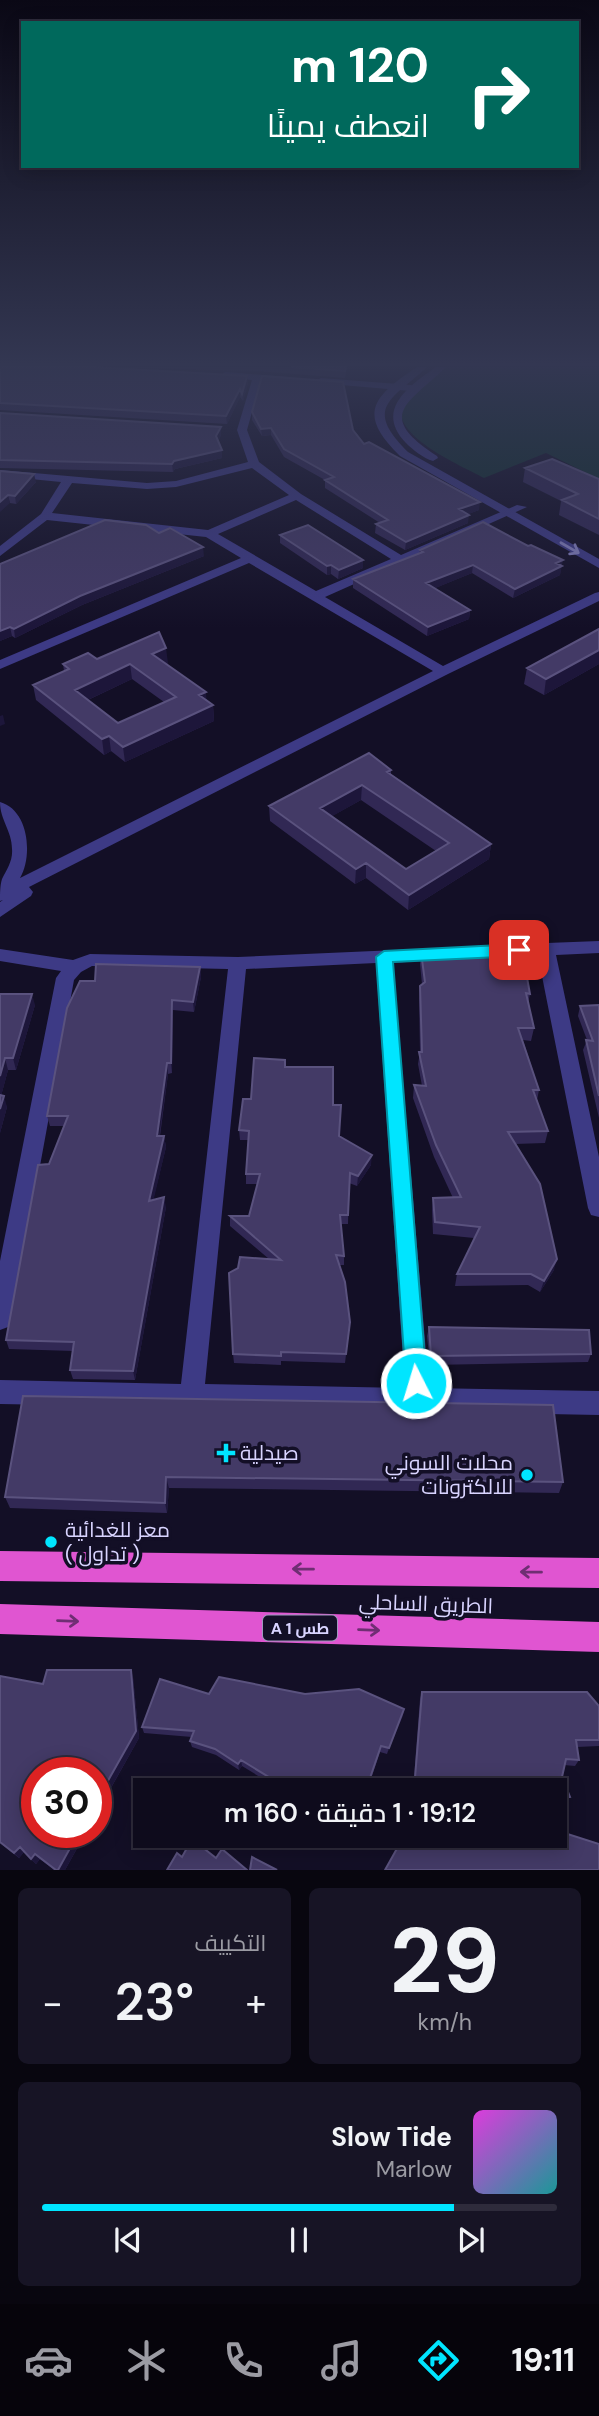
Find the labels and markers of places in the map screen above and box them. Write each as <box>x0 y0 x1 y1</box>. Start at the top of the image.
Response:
pin <box>489 920 549 980</box>
place label: صيدلية <box>240 1439 299 1467</box>
marker: صيدلية <box>218 1445 234 1461</box>
place label: محلات السوني للالكترونات <box>385 1449 513 1501</box>
marker: محلات السوني للالكترونات <box>519 1467 535 1483</box>
place label: معز للغدائية ( تداول ) <box>65 1516 170 1568</box>
marker: معز للغدائية ( تداول ) <box>43 1534 59 1550</box>

